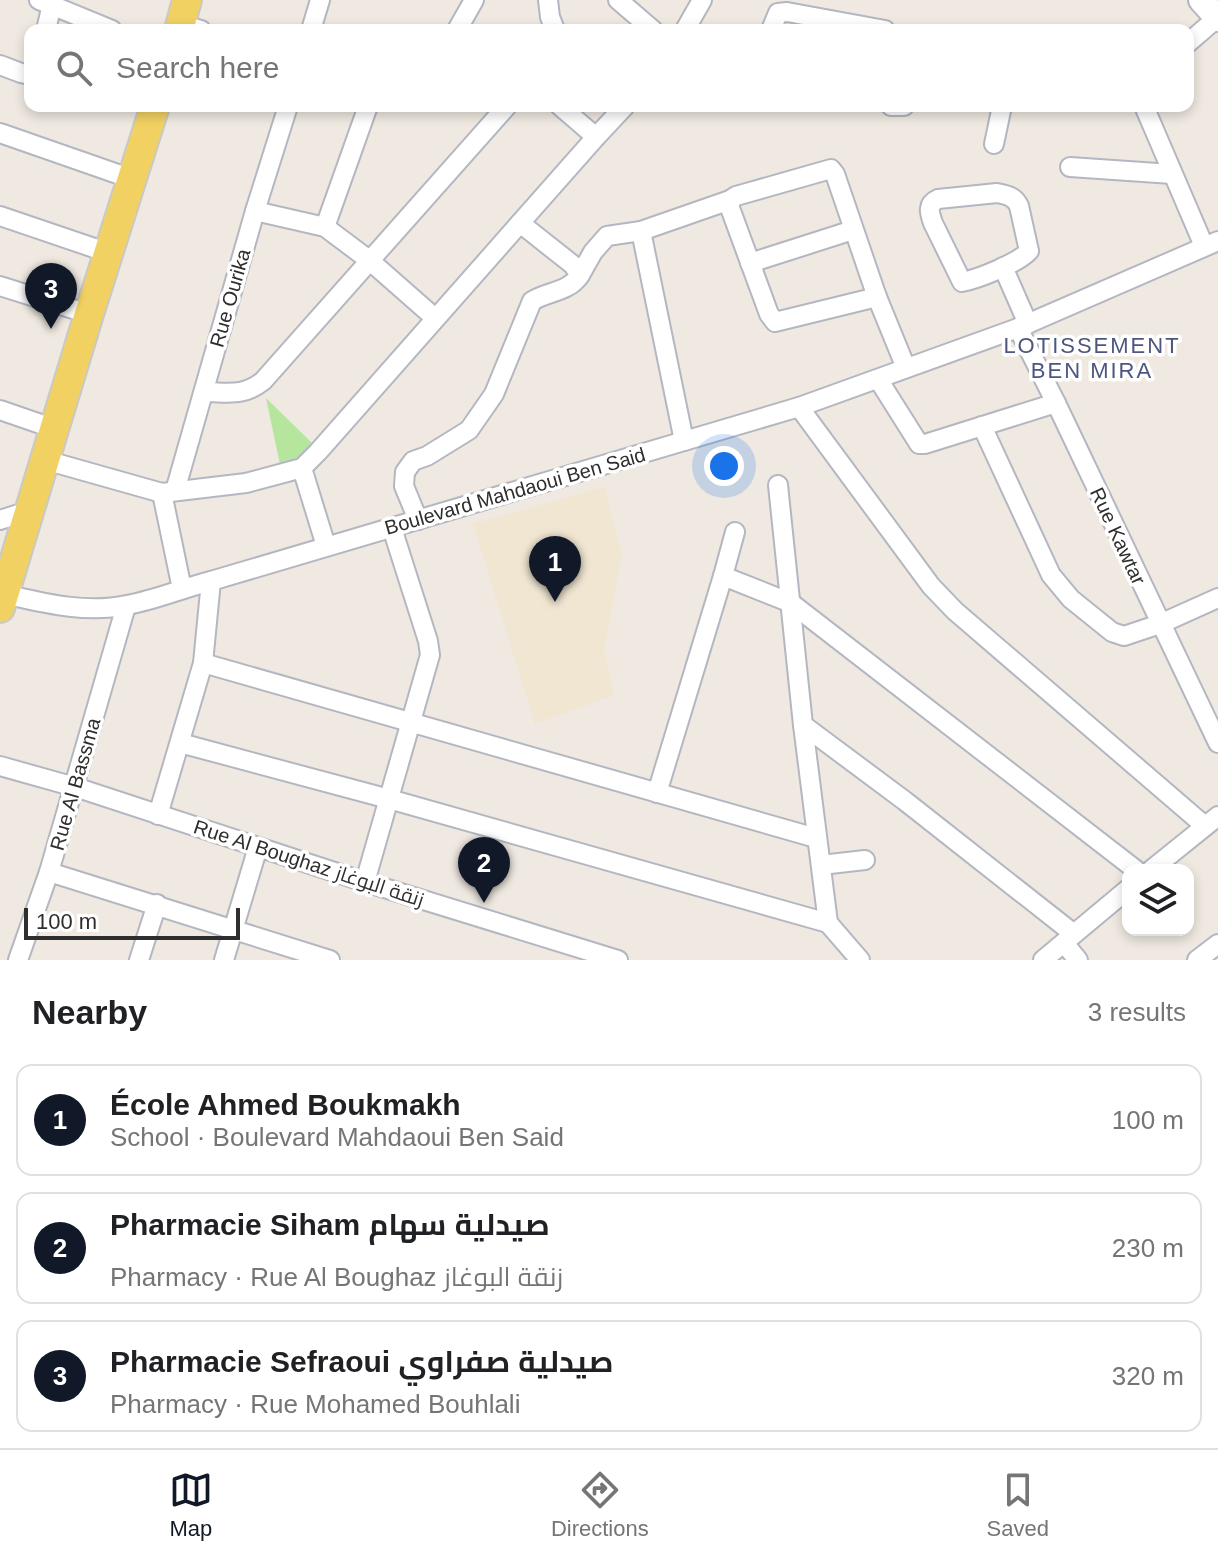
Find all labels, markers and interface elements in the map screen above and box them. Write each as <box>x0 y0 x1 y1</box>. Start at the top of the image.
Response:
search box <box>24 24 1194 112</box>
icon: search <box>52 46 96 90</box>
text: Search here <box>116 51 279 84</box>
street label: Rue Ourika <box>205 246 255 350</box>
pin: 3 <box>25 263 77 329</box>
district label: LOTISSEMENT BEN MIRA <box>1003 333 1181 383</box>
street label: Boulevard Mahdaoui Ben Said <box>382 443 648 539</box>
your location <box>704 446 744 486</box>
street label: Rue Kawtar <box>1086 484 1150 588</box>
pin: 1 <box>529 536 581 602</box>
street label: Rue Al Bassma <box>46 714 105 853</box>
street label: Rue Al Boughaz زنقة البوغاز <box>191 815 427 912</box>
pin: 2 <box>458 837 510 903</box>
map controls <box>1122 864 1194 936</box>
button: layers <box>1122 864 1194 936</box>
scale bar <box>24 904 240 940</box>
text: 100 m <box>36 909 97 934</box>
text: Nearby <box>32 993 147 1031</box>
text: 3 results <box>1088 997 1186 1027</box>
text: École Ahmed Boukmakh <box>110 1088 461 1121</box>
text: 1 <box>53 1105 67 1135</box>
text: 100 m <box>1112 1105 1184 1135</box>
text: School · Boulevard Mahdaoui Ben Said <box>110 1122 564 1152</box>
text: Pharmacie Siham صيدلية سهام <box>110 1208 550 1241</box>
text: 2 <box>53 1233 67 1263</box>
text: 230 m <box>1112 1233 1184 1263</box>
text: Pharmacy · Rue Al Boughaz زنقة البوغاز <box>110 1262 563 1292</box>
text: Pharmacie Sefraoui صيدلية صفراوي <box>110 1345 613 1378</box>
text: 3 <box>53 1361 67 1391</box>
text: 320 m <box>1112 1361 1184 1391</box>
text: Pharmacy · Rue Mohamed Bouhlali <box>110 1389 520 1419</box>
tab: Map <box>169 1468 213 1542</box>
tab: Directions <box>551 1468 649 1542</box>
tab: Saved <box>987 1468 1049 1542</box>

